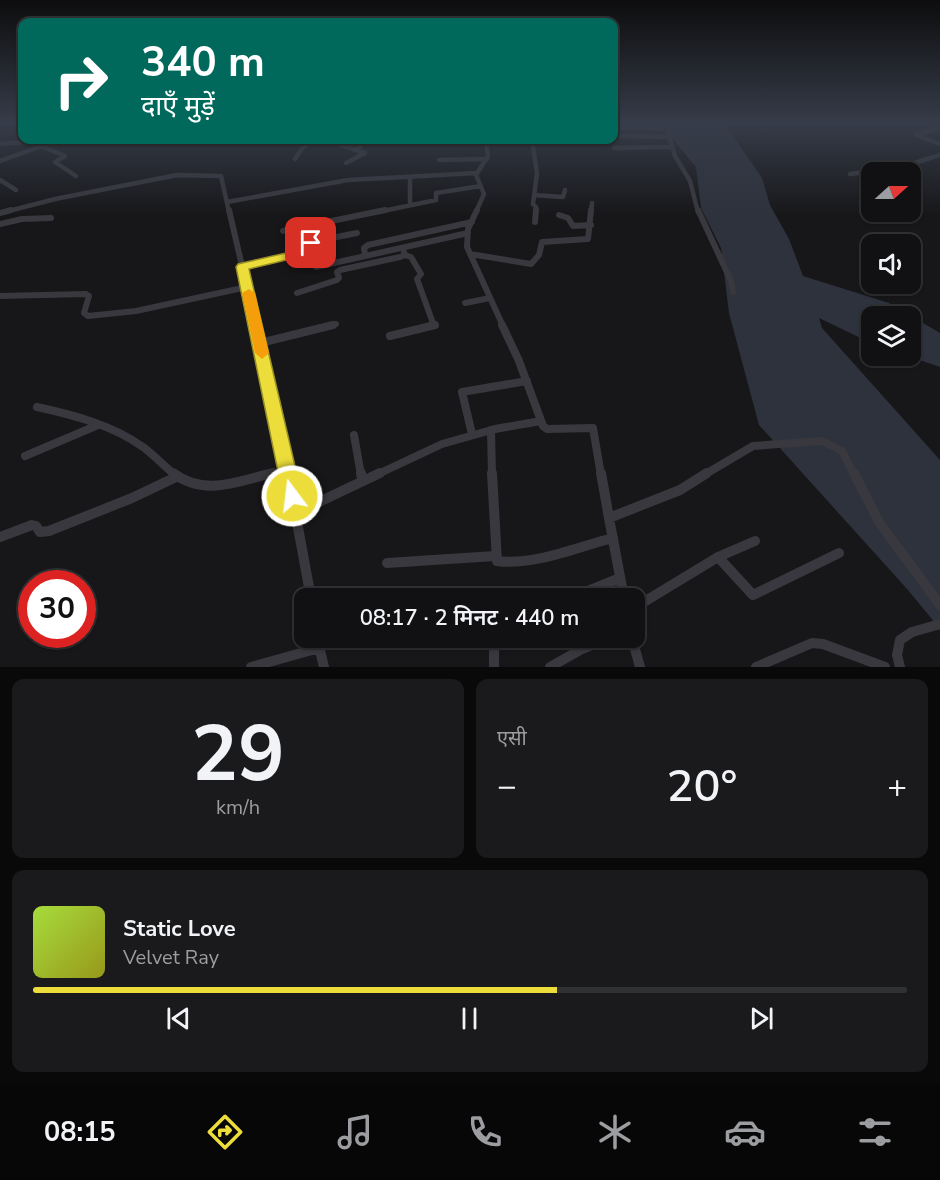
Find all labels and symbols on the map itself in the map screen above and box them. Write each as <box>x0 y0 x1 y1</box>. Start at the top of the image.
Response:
north arrow <box>861 162 921 222</box>
pin <box>285 217 336 268</box>
position arrow <box>260 464 324 528</box>
speed limit sign: 30 <box>18 570 96 648</box>

